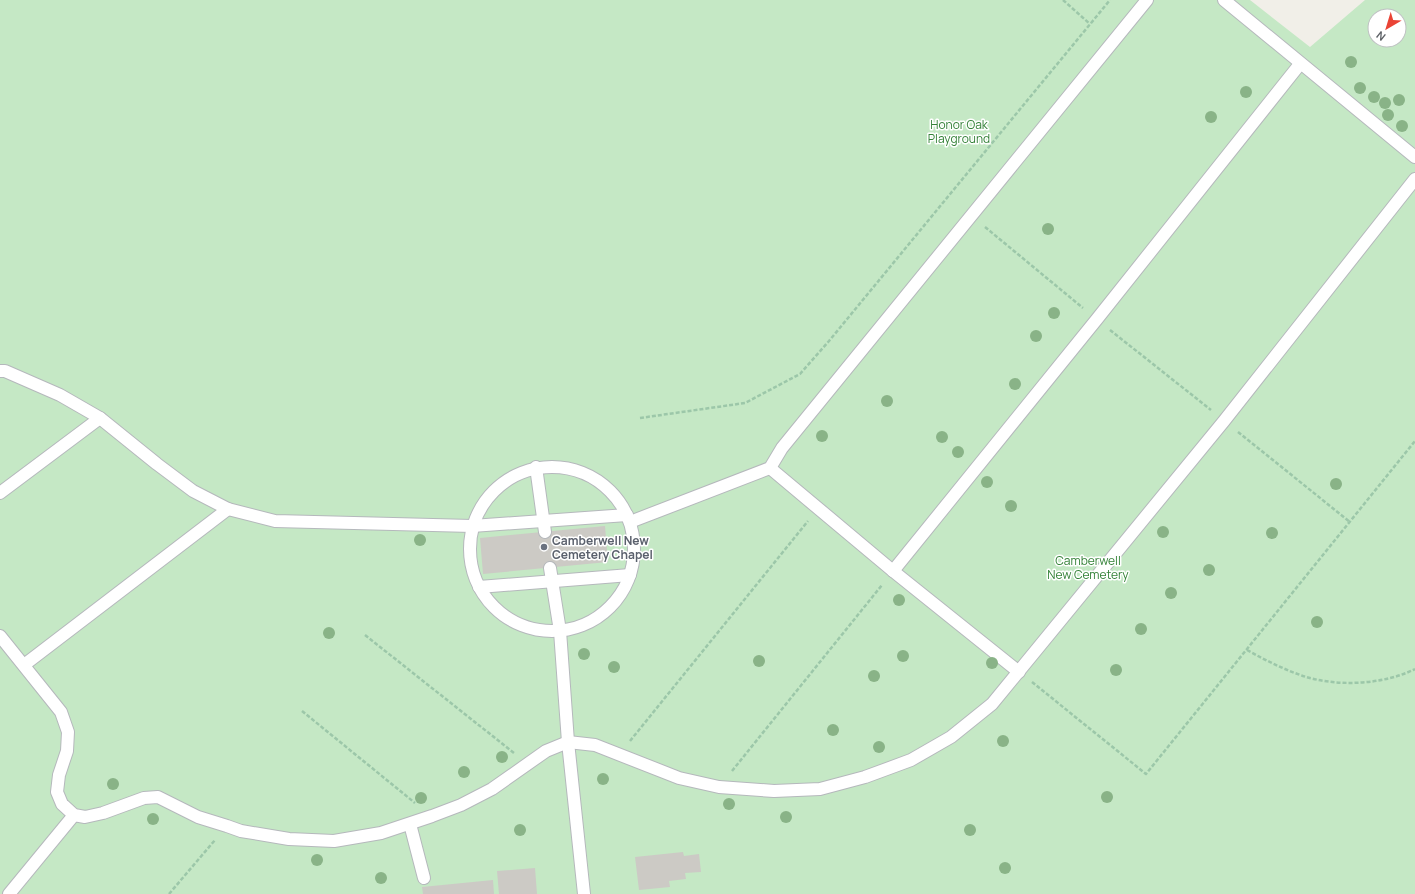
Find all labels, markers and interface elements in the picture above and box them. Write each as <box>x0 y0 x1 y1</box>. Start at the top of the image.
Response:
north arrow <box>1367 8 1407 48</box>
text: N <box>1373 28 1388 45</box>
park label: Honor Oak Playground <box>928 116 990 147</box>
place label: Camberwell New Cemetery Chapel <box>552 532 653 563</box>
marker: Camberwell New Cemetery Chapel <box>539 542 549 552</box>
park label: Camberwell New Cemetery <box>1047 552 1129 583</box>

